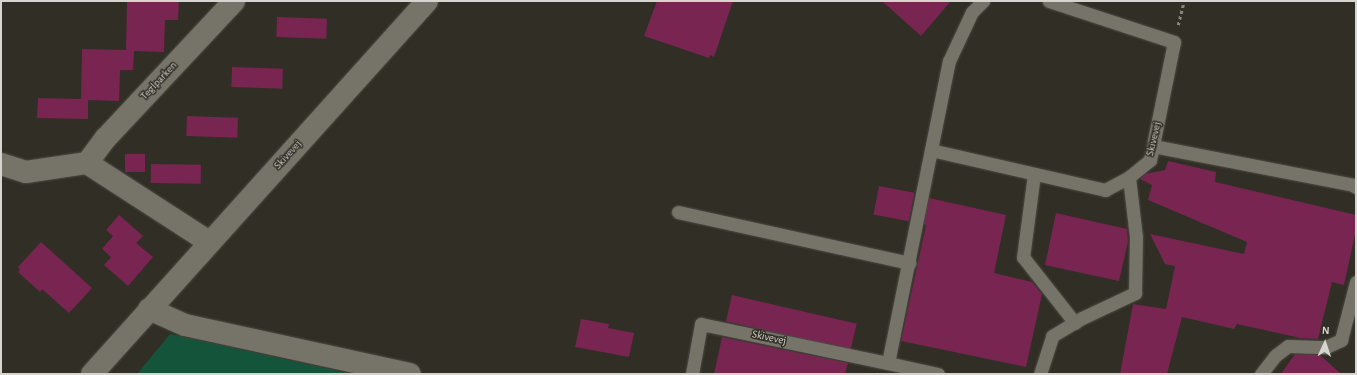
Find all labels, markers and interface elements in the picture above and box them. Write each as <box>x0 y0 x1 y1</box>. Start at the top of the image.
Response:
street label: Teglparken <box>138 59 180 103</box>
street label: Skivevej <box>1144 121 1164 157</box>
street label: Skivevej <box>271 138 305 172</box>
north arrow <box>1305 323 1345 363</box>
text: N <box>1322 325 1330 336</box>
street label: Skivevej <box>751 328 787 348</box>

